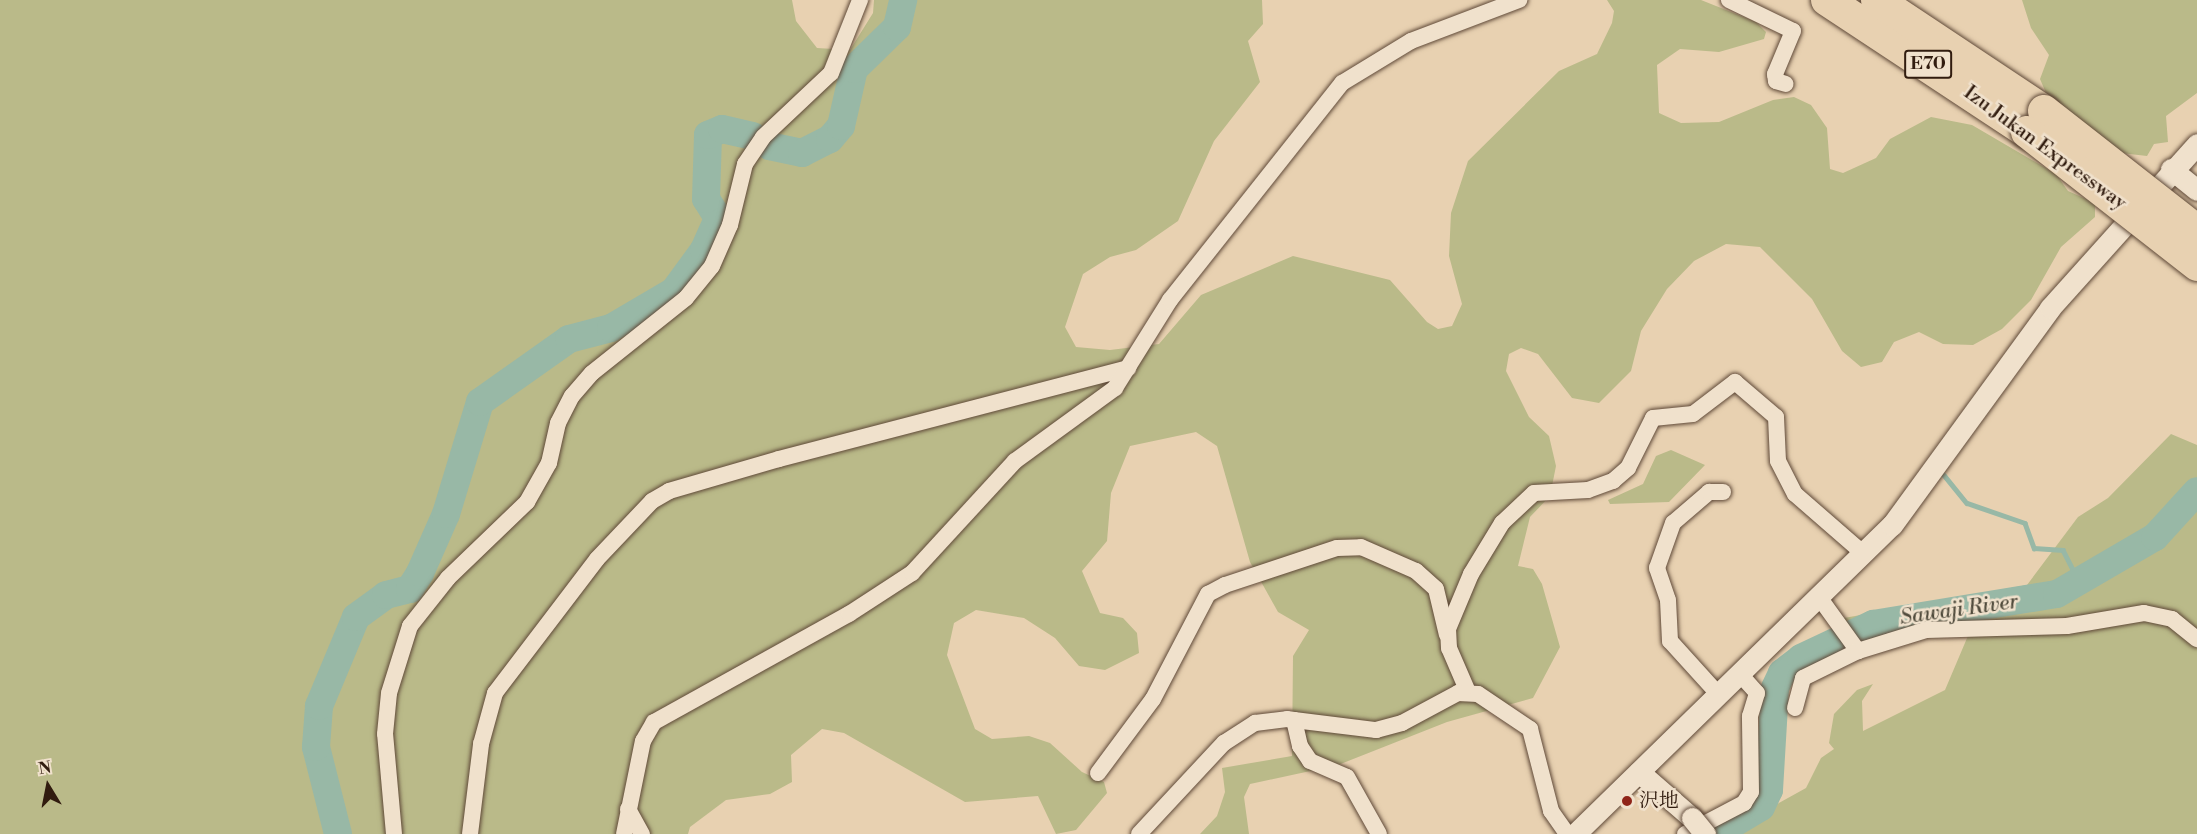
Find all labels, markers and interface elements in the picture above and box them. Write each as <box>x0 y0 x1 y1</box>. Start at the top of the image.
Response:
road number: E70 <box>1904 49 1952 79</box>
street label: Izu Jukan Expressway <box>1959 81 2131 215</box>
water label: Sawaji River <box>1898 589 2020 631</box>
north arrow <box>18 756 78 816</box>
text: N <box>37 757 53 779</box>
place label: 沢地 <box>1639 789 1679 813</box>
marker: 沢地 <box>1620 794 1634 808</box>

